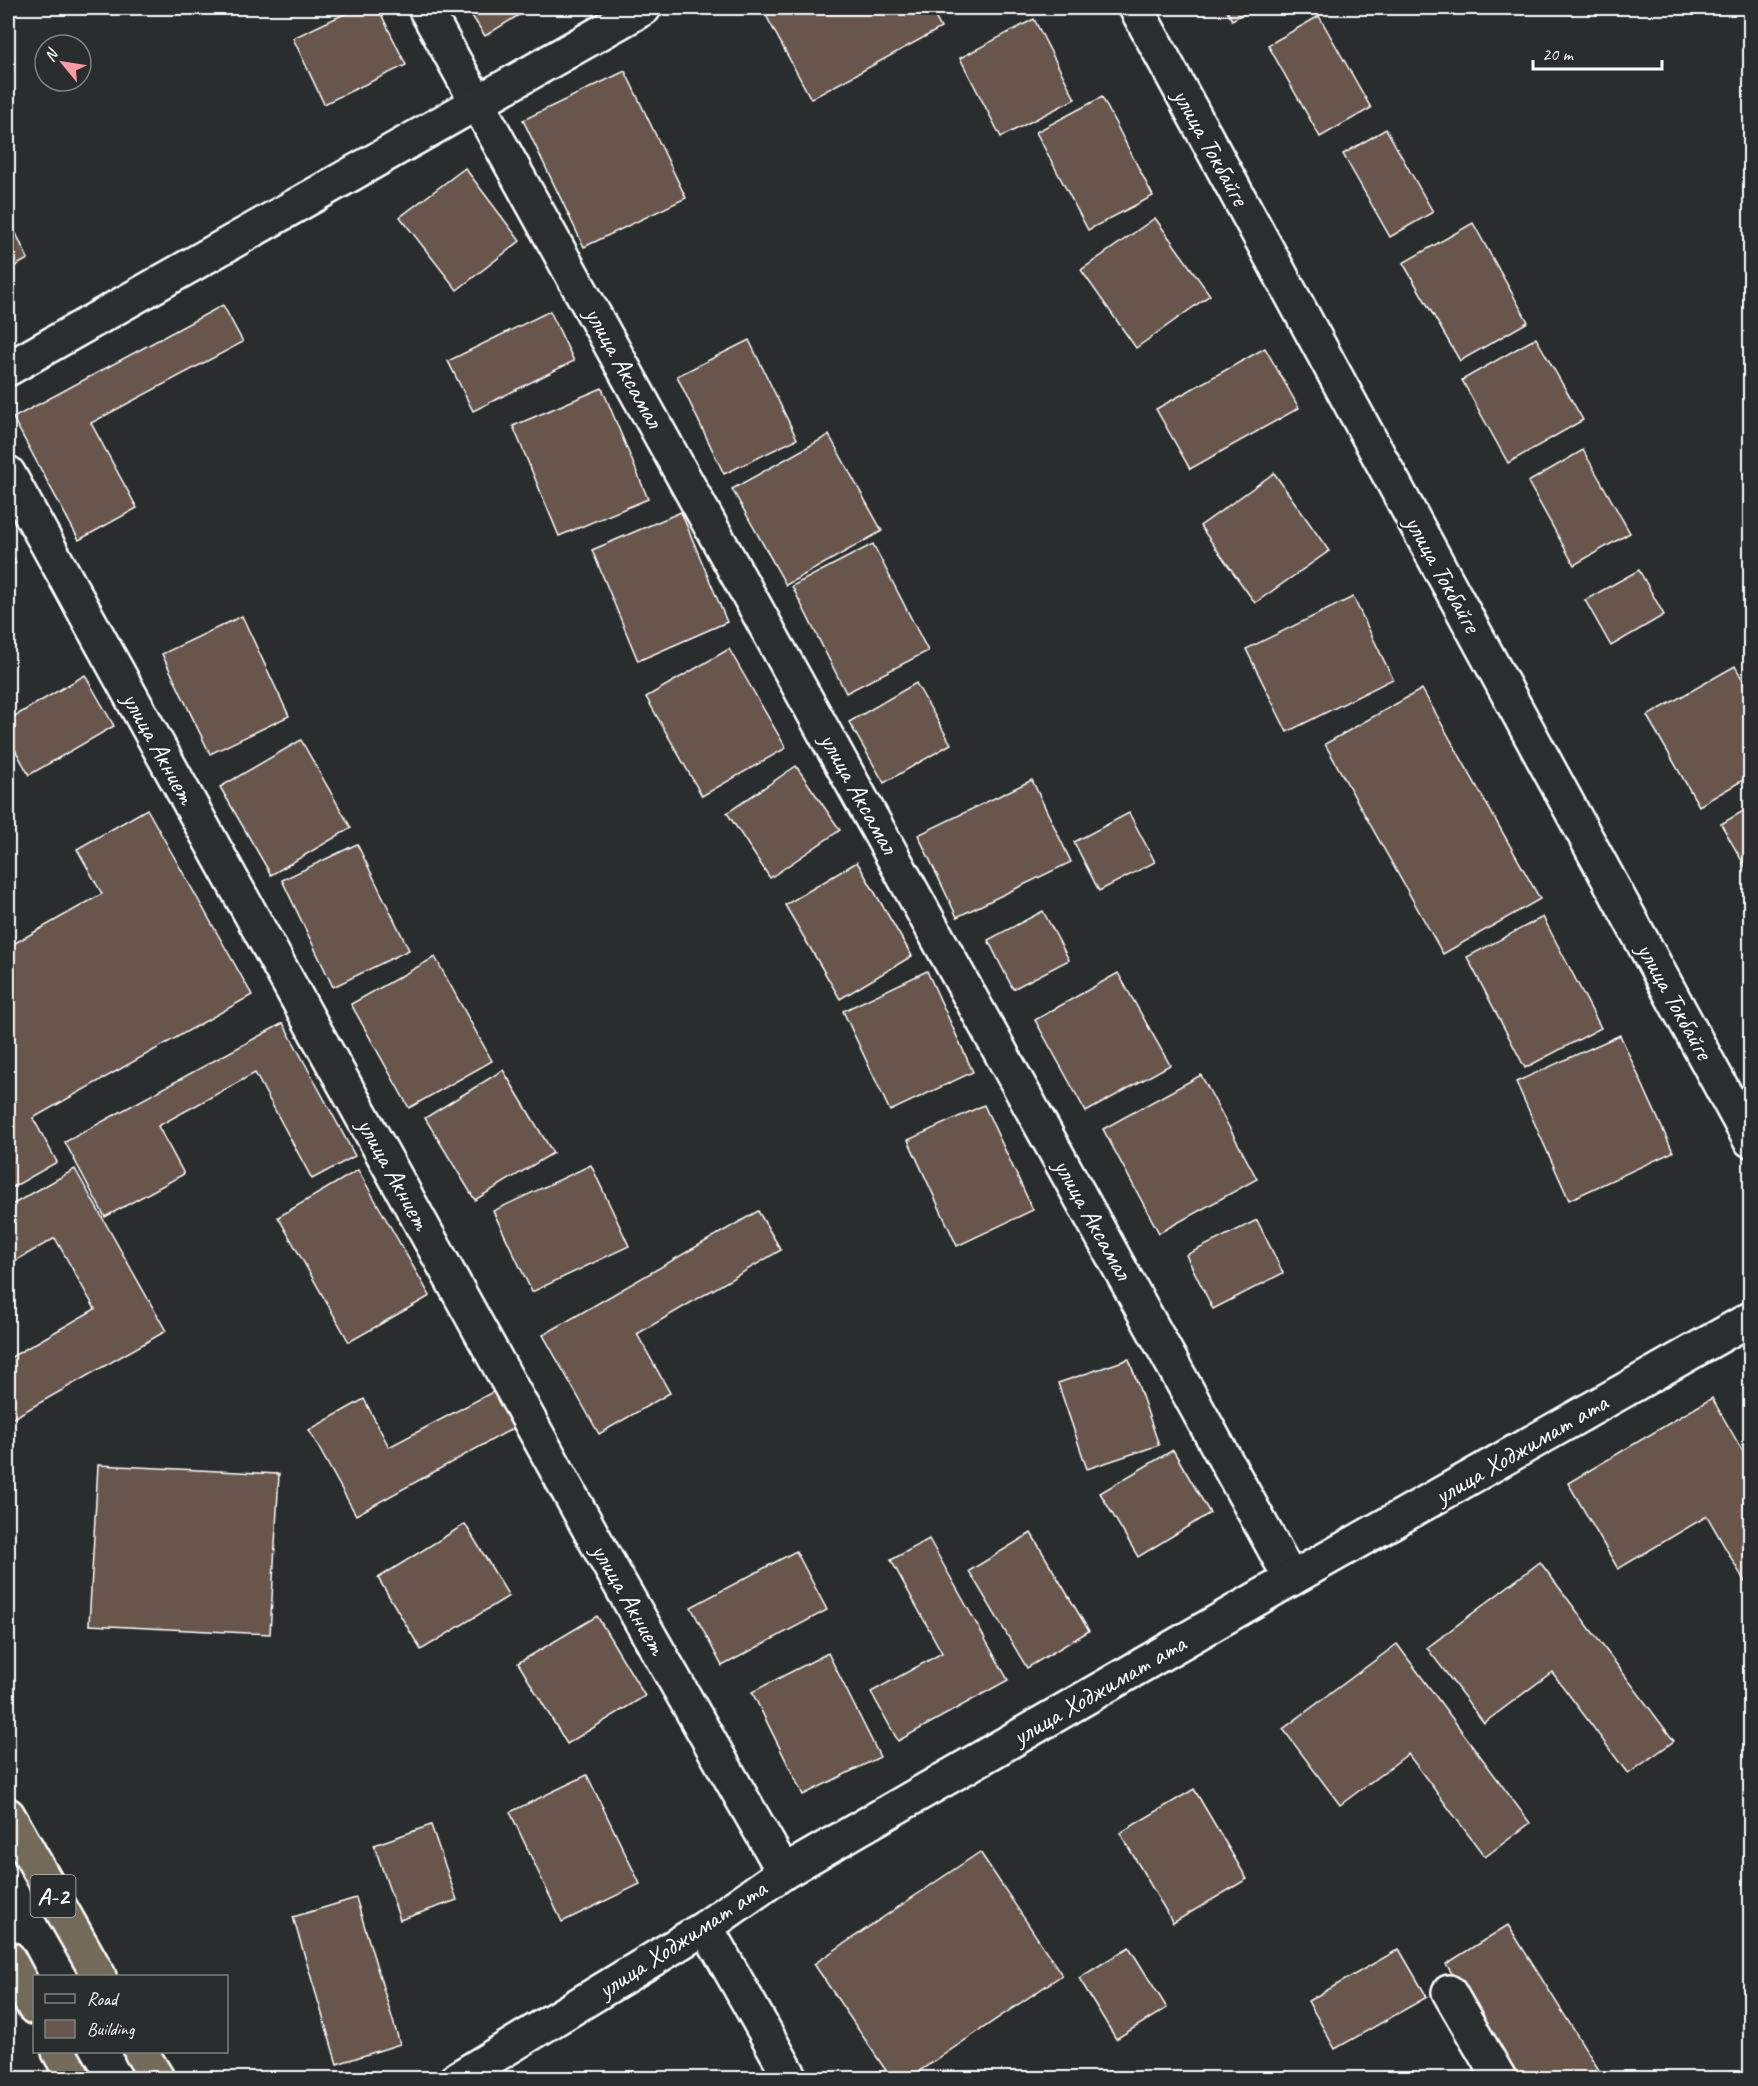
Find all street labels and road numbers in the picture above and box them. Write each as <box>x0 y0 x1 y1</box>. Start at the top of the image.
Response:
street label: улица Токбайге <box>1164 81 1258 214</box>
street label: улица Аксамал <box>576 299 672 435</box>
street label: улица Токбайге <box>1396 508 1490 641</box>
street label: улица Акниет <box>114 684 204 812</box>
street label: улица Аксамал <box>811 725 907 861</box>
street label: улица Токбайге <box>1628 935 1722 1068</box>
street label: улица Акниет <box>349 1110 439 1238</box>
street label: улица Аксамал <box>1045 1151 1141 1287</box>
street label: улица Ходжимат ата <box>1427 1385 1615 1513</box>
street label: улица Акниет <box>583 1536 675 1662</box>
street label: улица Ходжимат ата <box>1005 1626 1193 1754</box>
street label: улица Ходжимат ата <box>590 1871 774 2007</box>
road number: A-2 <box>31 1875 76 1917</box>

